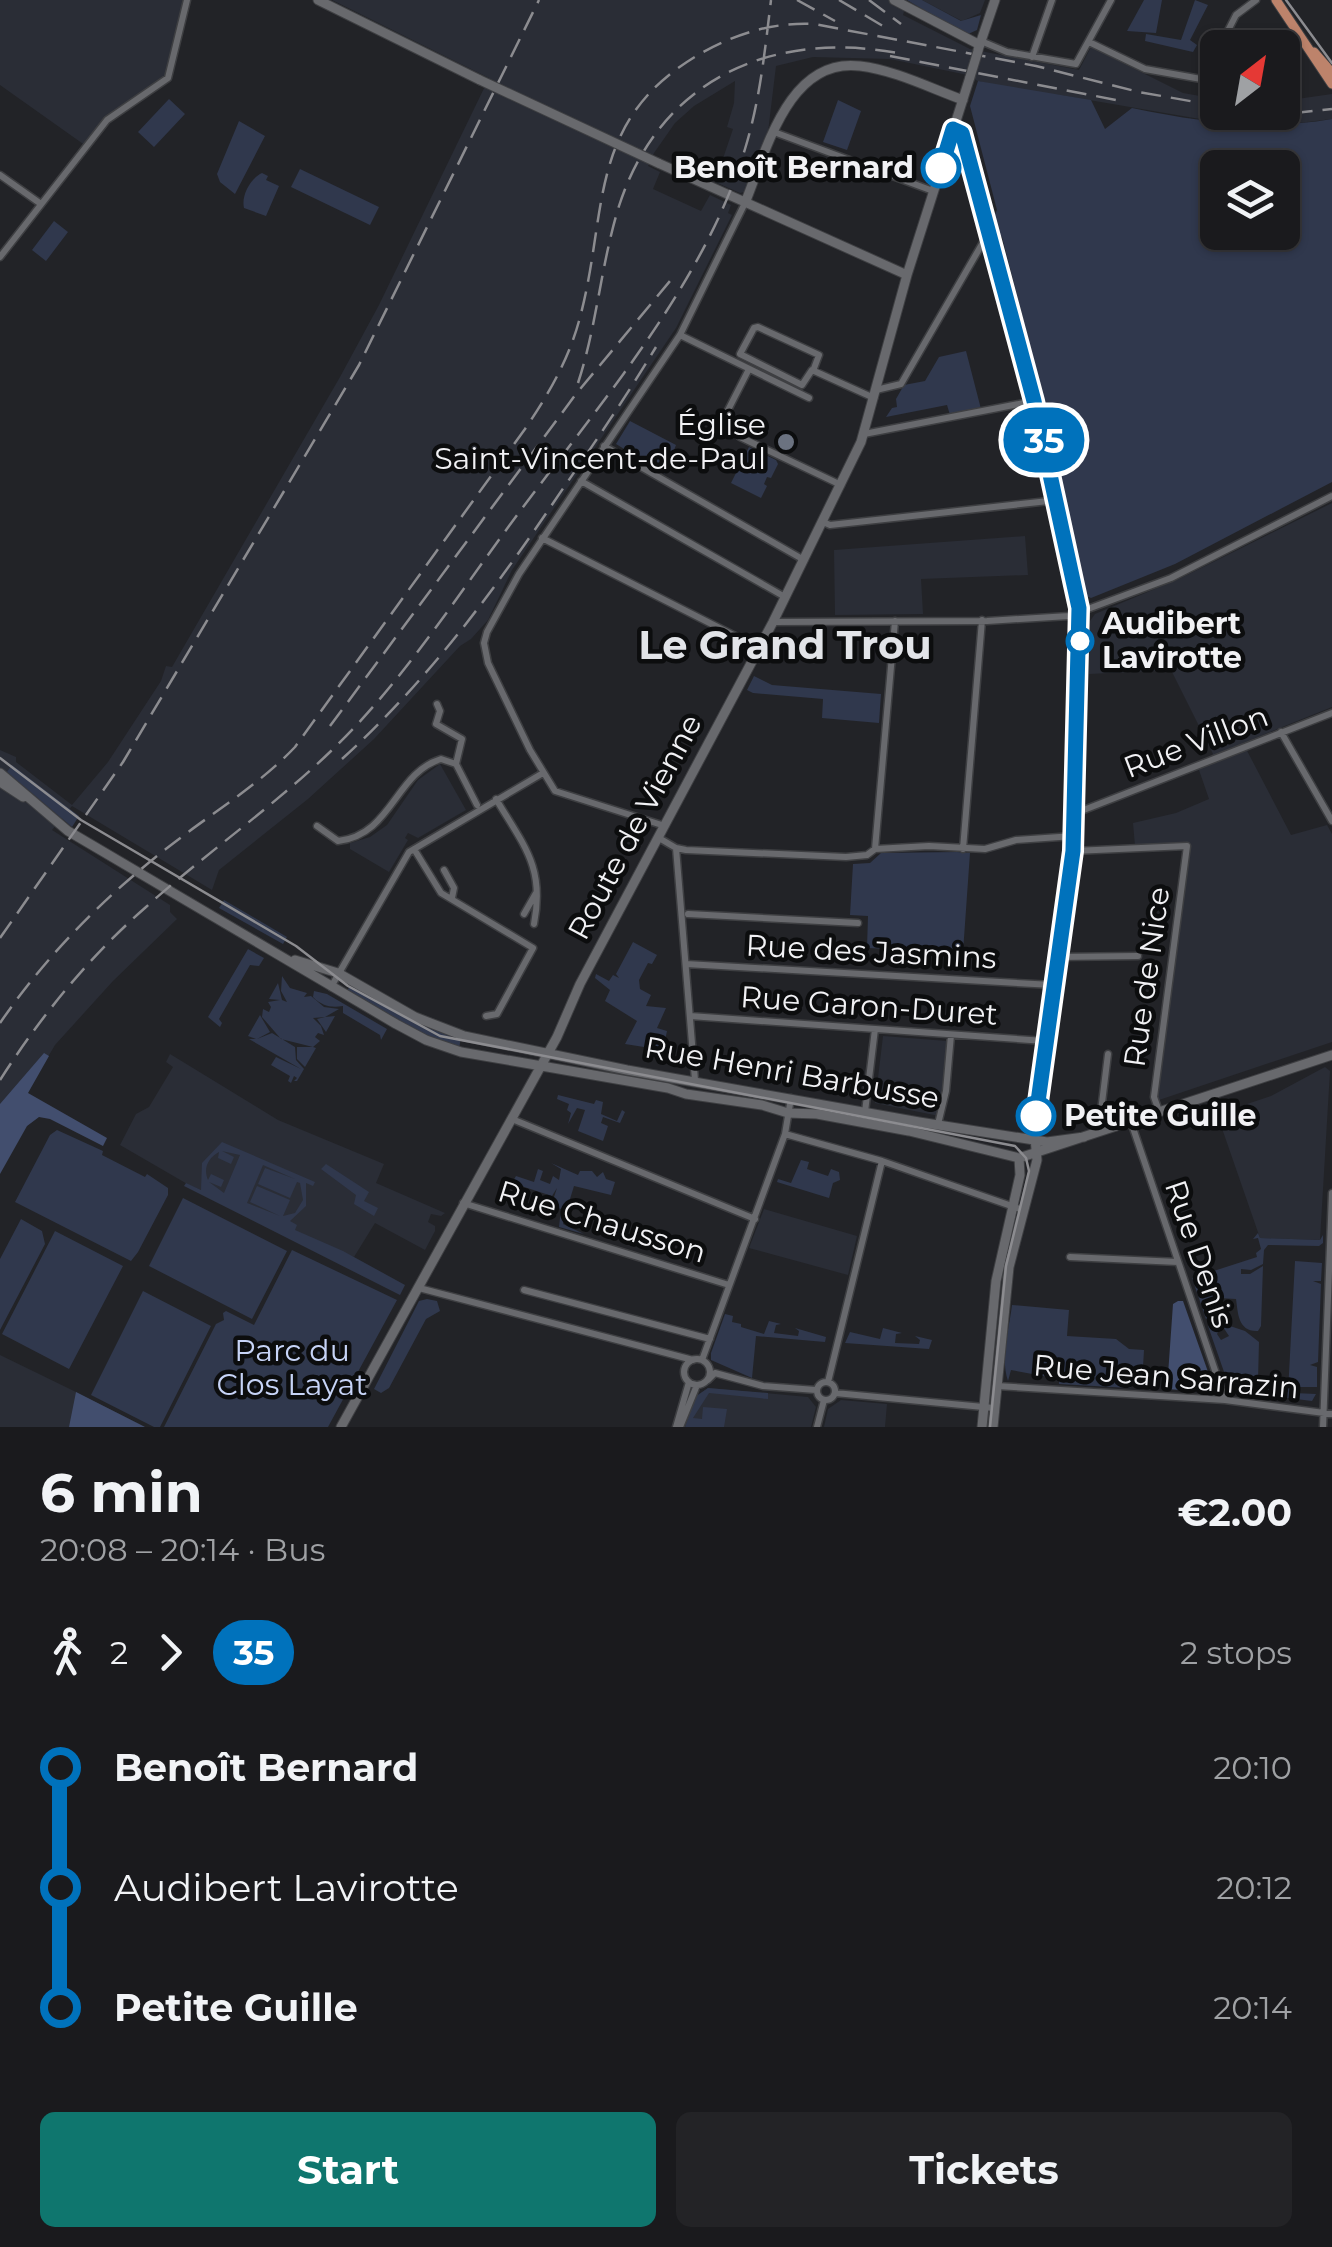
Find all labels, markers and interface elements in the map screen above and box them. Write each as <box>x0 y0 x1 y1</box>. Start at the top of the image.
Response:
north arrow <box>1200 30 1300 130</box>
map controls <box>1200 30 1300 250</box>
place label: Benoît Bernard <box>674 149 914 186</box>
marker: Benoît Bernard <box>922 149 960 187</box>
button: layers <box>1200 150 1300 250</box>
place label: Église Saint-Vincent-de-Paul <box>434 406 766 477</box>
line badge: 35 <box>999 408 1089 472</box>
text: 35 <box>1023 419 1065 462</box>
marker: Église Saint-Vincent-de-Paul <box>775 431 797 453</box>
place label: Audibert Lavirotte <box>1101 605 1242 676</box>
district label: Le Grand Trou <box>638 620 932 669</box>
marker: Audibert Lavirotte <box>1067 628 1093 654</box>
street label: Rue Villon <box>1118 697 1273 786</box>
street label: Route de Vienne <box>560 708 710 946</box>
street label: Rue de Nice <box>1116 885 1177 1069</box>
street label: Rue des Jasmins <box>745 926 997 977</box>
street label: Rue Garon-Duret <box>739 978 999 1033</box>
street label: Rue Henri Barbusse <box>642 1028 942 1117</box>
marker: Petite Guille <box>1017 1097 1055 1135</box>
place label: Petite Guille <box>1064 1097 1256 1134</box>
street label: Rue Chausson <box>494 1172 711 1271</box>
street label: Rue Denis <box>1157 1175 1242 1333</box>
park label: Parc du Clos Layat <box>217 1332 368 1403</box>
street label: Rue Jean Sarrazin <box>1032 1346 1300 1407</box>
text: 6 min <box>40 1459 203 1526</box>
text: €2.00 <box>1177 1489 1292 1536</box>
text: 20:08 – 20:14 · Bus <box>40 1530 325 1569</box>
icon: walk <box>40 1625 95 1680</box>
icon: forward <box>143 1625 198 1680</box>
text: 35 <box>233 1631 274 1674</box>
text: 2 <box>110 1633 128 1672</box>
text: 2 stops <box>1180 1633 1292 1672</box>
text: Benoît Bernard <box>114 1744 418 1791</box>
text: 20:10 <box>1213 1748 1292 1787</box>
text: Audibert Lavirotte <box>114 1864 459 1911</box>
text: 20:12 <box>1216 1868 1292 1907</box>
text: Petite Guille <box>114 1984 358 2031</box>
text: 20:14 <box>1213 1988 1292 2027</box>
button: Start <box>40 2112 656 2227</box>
button: Tickets <box>676 2112 1292 2227</box>

